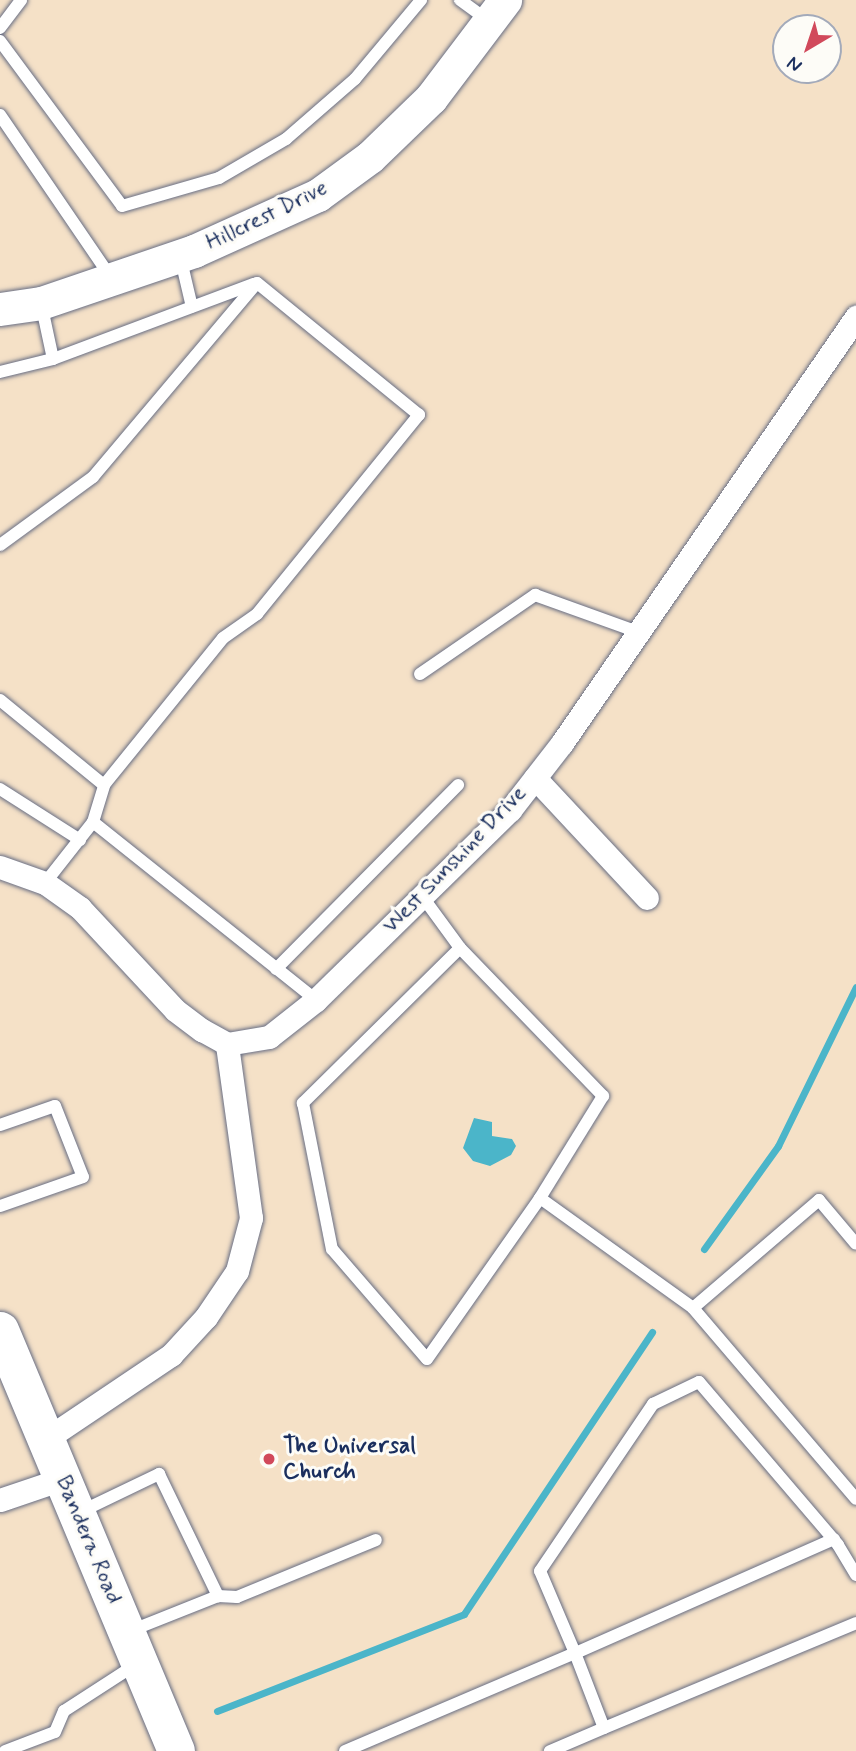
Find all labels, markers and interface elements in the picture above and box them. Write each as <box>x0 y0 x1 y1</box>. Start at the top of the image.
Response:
north arrow <box>772 14 842 84</box>
text: N <box>782 50 808 78</box>
street label: Hillcrest Drive <box>202 175 332 257</box>
street label: West Sunshine Drive <box>378 781 532 939</box>
place label: The Universal Church <box>283 1432 416 1486</box>
marker: The Universal Church <box>261 1451 277 1467</box>
street label: Bandera Road <box>49 1472 127 1608</box>

